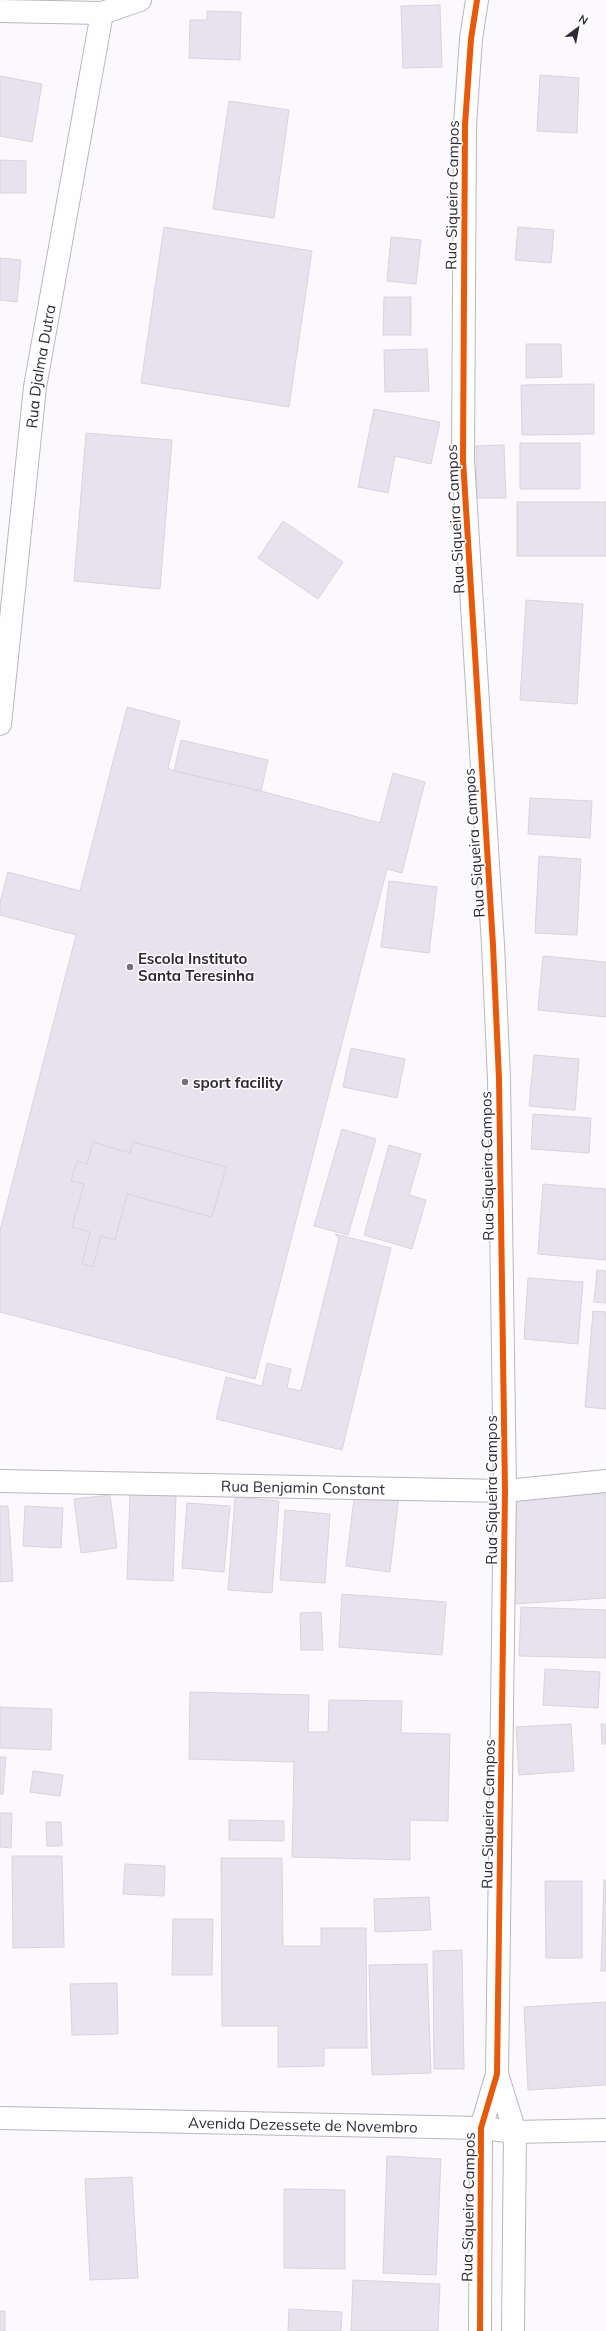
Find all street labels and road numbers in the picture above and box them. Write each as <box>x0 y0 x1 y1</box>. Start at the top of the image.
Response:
street label: Rua Siqueira Campos <box>441 120 463 270</box>
street label: Rua Djalma Dutra <box>21 303 59 429</box>
street label: Rua Siqueira Campos <box>442 444 468 594</box>
street label: Rua Siqueira Campos <box>459 768 489 918</box>
street label: Rua Siqueira Campos <box>476 1091 498 1241</box>
street label: Rua Siqueira Campos <box>482 1415 501 1565</box>
street label: Rua Benjamin Constant <box>221 1476 385 1498</box>
street label: Rua Siqueira Campos <box>477 1739 499 1889</box>
street label: Avenida Dezessete de Novembro <box>188 2112 418 2136</box>
street label: Rua Siqueira Campos <box>457 2132 479 2282</box>

